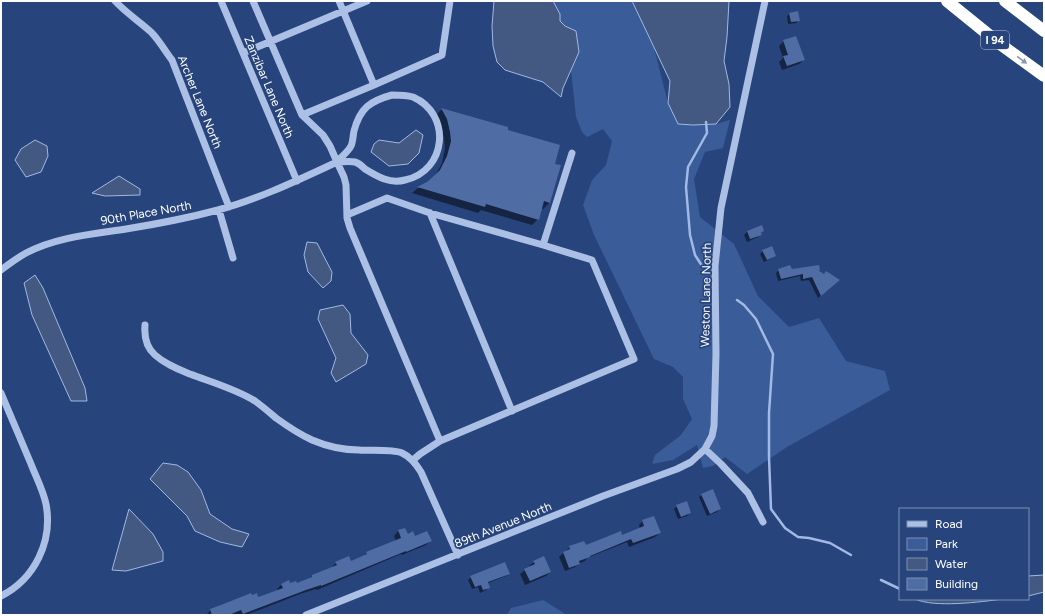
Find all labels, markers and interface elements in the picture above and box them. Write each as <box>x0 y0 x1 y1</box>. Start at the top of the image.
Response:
road number: I 94 <box>981 31 1009 49</box>
street label: Zanzibar Lane North <box>241 34 297 140</box>
street label: Archer Lane North <box>175 53 225 151</box>
one-way arrow <box>1016 56 1027 64</box>
street label: 90th Place North <box>100 198 193 228</box>
street label: Weston Lane North <box>698 242 714 347</box>
street label: 89th Avenue North <box>452 499 554 551</box>
legend <box>899 508 1029 600</box>
text: Road <box>935 517 963 531</box>
text: Park <box>935 537 958 551</box>
text: Water <box>935 557 967 571</box>
text: Building <box>935 577 978 591</box>

